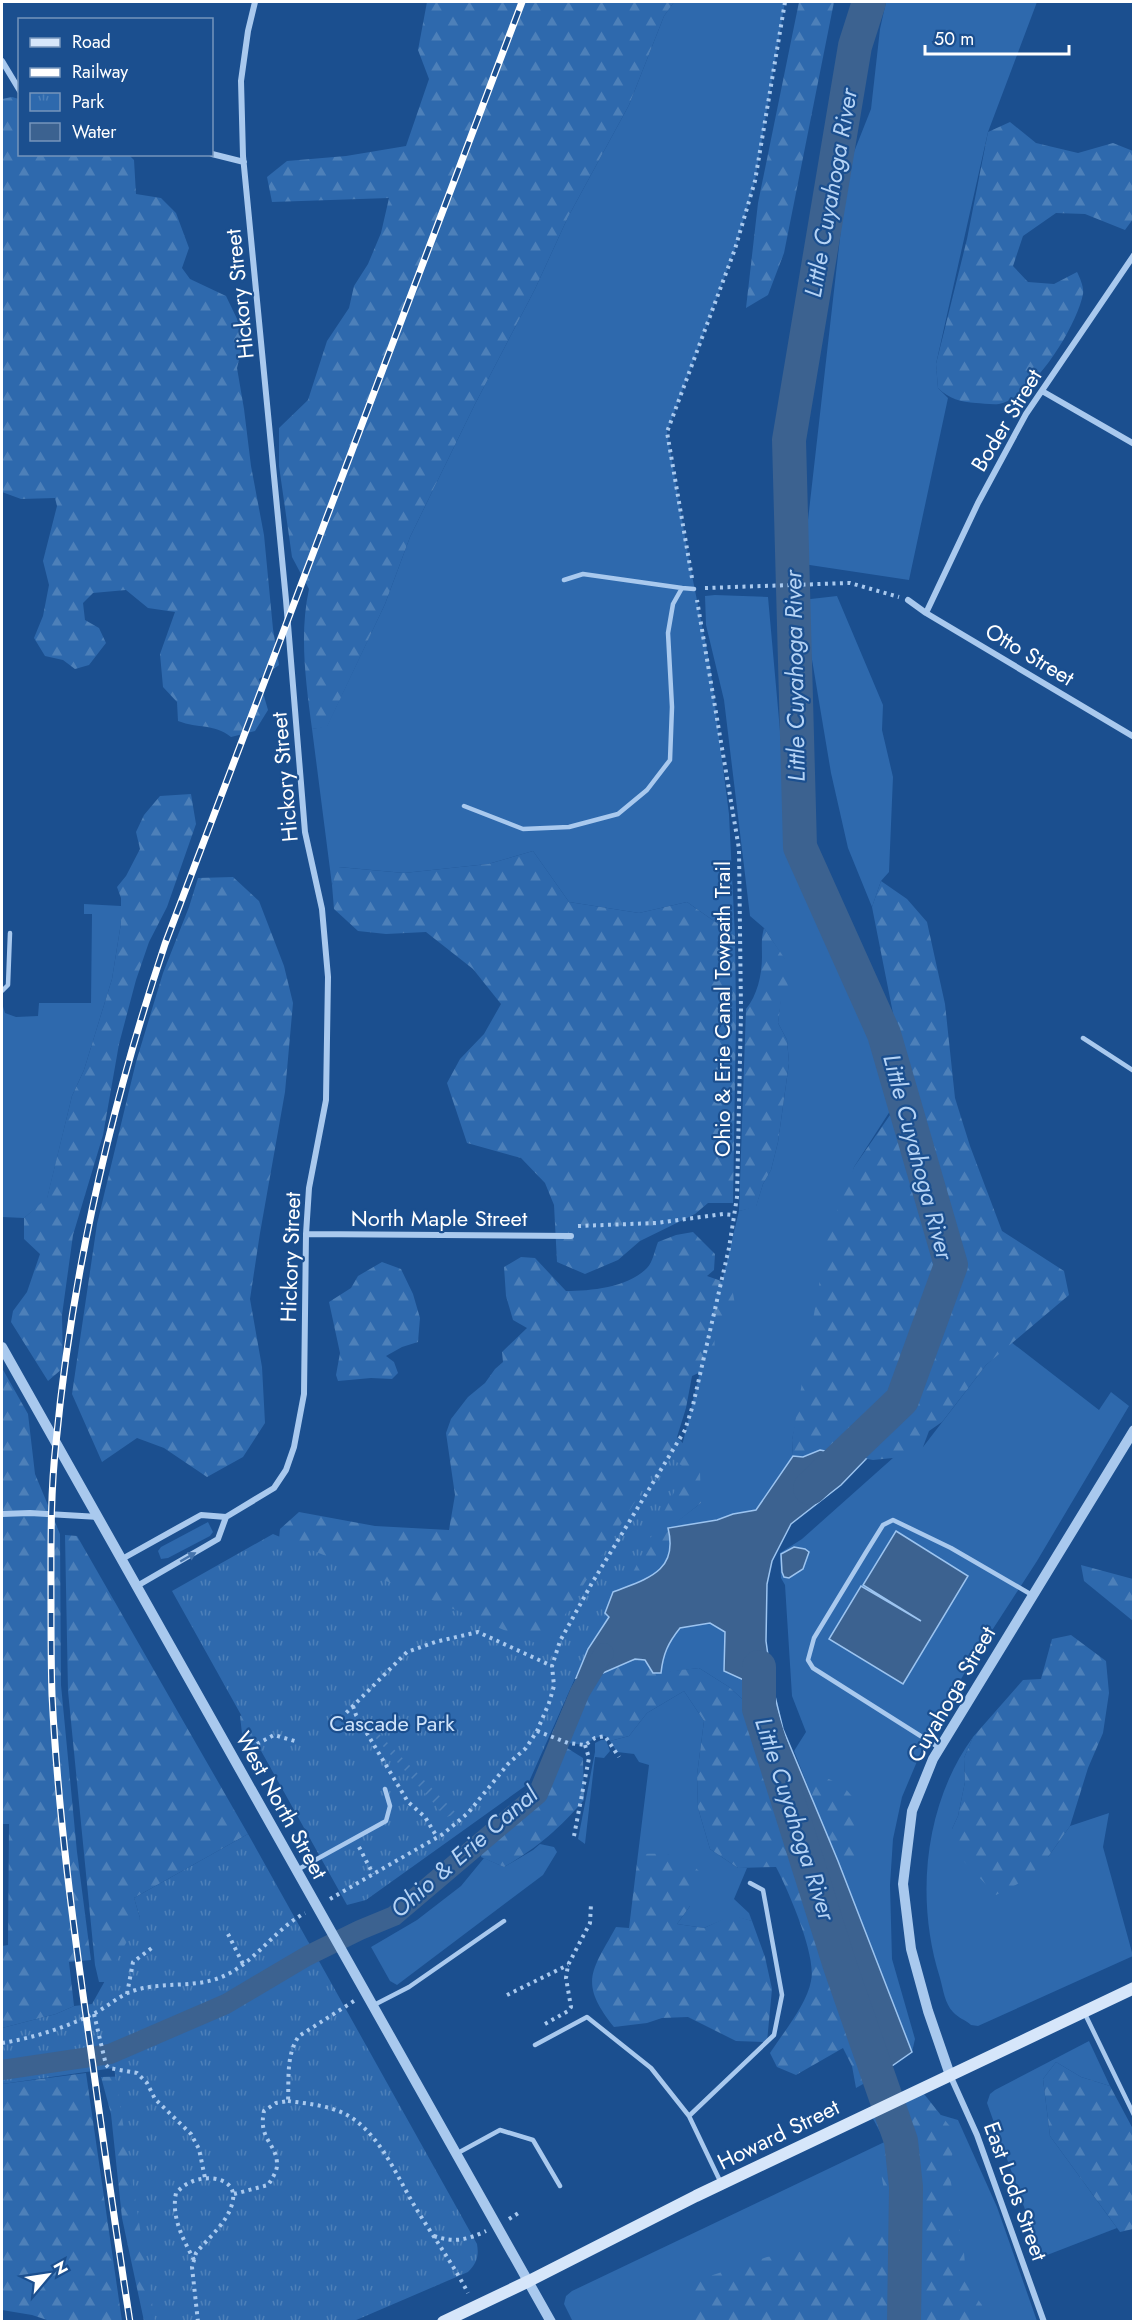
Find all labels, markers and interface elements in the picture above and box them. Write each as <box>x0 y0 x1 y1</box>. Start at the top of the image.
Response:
legend <box>18 18 213 156</box>
scale bar <box>925 18 1069 56</box>
text: 50 m <box>934 26 974 52</box>
text: Road <box>72 29 111 55</box>
text: Railway <box>72 59 128 85</box>
water label: Little Cuyahoga River <box>795 84 866 300</box>
text: Park <box>72 89 104 115</box>
text: Water <box>72 119 117 145</box>
street label: Hickory Street <box>216 227 262 360</box>
street label: Boder Street <box>963 362 1050 477</box>
water label: Little Cuyahoga River <box>775 568 814 782</box>
street label: Otto Street <box>979 615 1081 694</box>
street label: Hickory Street <box>262 710 306 843</box>
street label: Ohio & Erie Canal Towpath Trail <box>706 861 738 1157</box>
water label: Little Cuyahoga River <box>874 1050 963 1266</box>
street label: Hickory Street <box>272 1191 308 1323</box>
street label: North Maple Street <box>351 1202 528 1234</box>
one-way arrow <box>180 1551 196 1562</box>
street label: Cuyahoga Street <box>899 1619 1003 1768</box>
park label: Cascade Park <box>329 1707 455 1739</box>
water label: Little Cuyahoga River <box>746 1713 845 1927</box>
street label: West North Street <box>228 1725 336 1885</box>
water label: Ohio & Erie Canal <box>382 1776 546 1926</box>
street label: Howard Street <box>712 2090 845 2177</box>
street label: East Lods Street <box>976 2117 1056 2266</box>
north arrow <box>18 2245 78 2305</box>
text: N <box>48 2257 74 2279</box>

